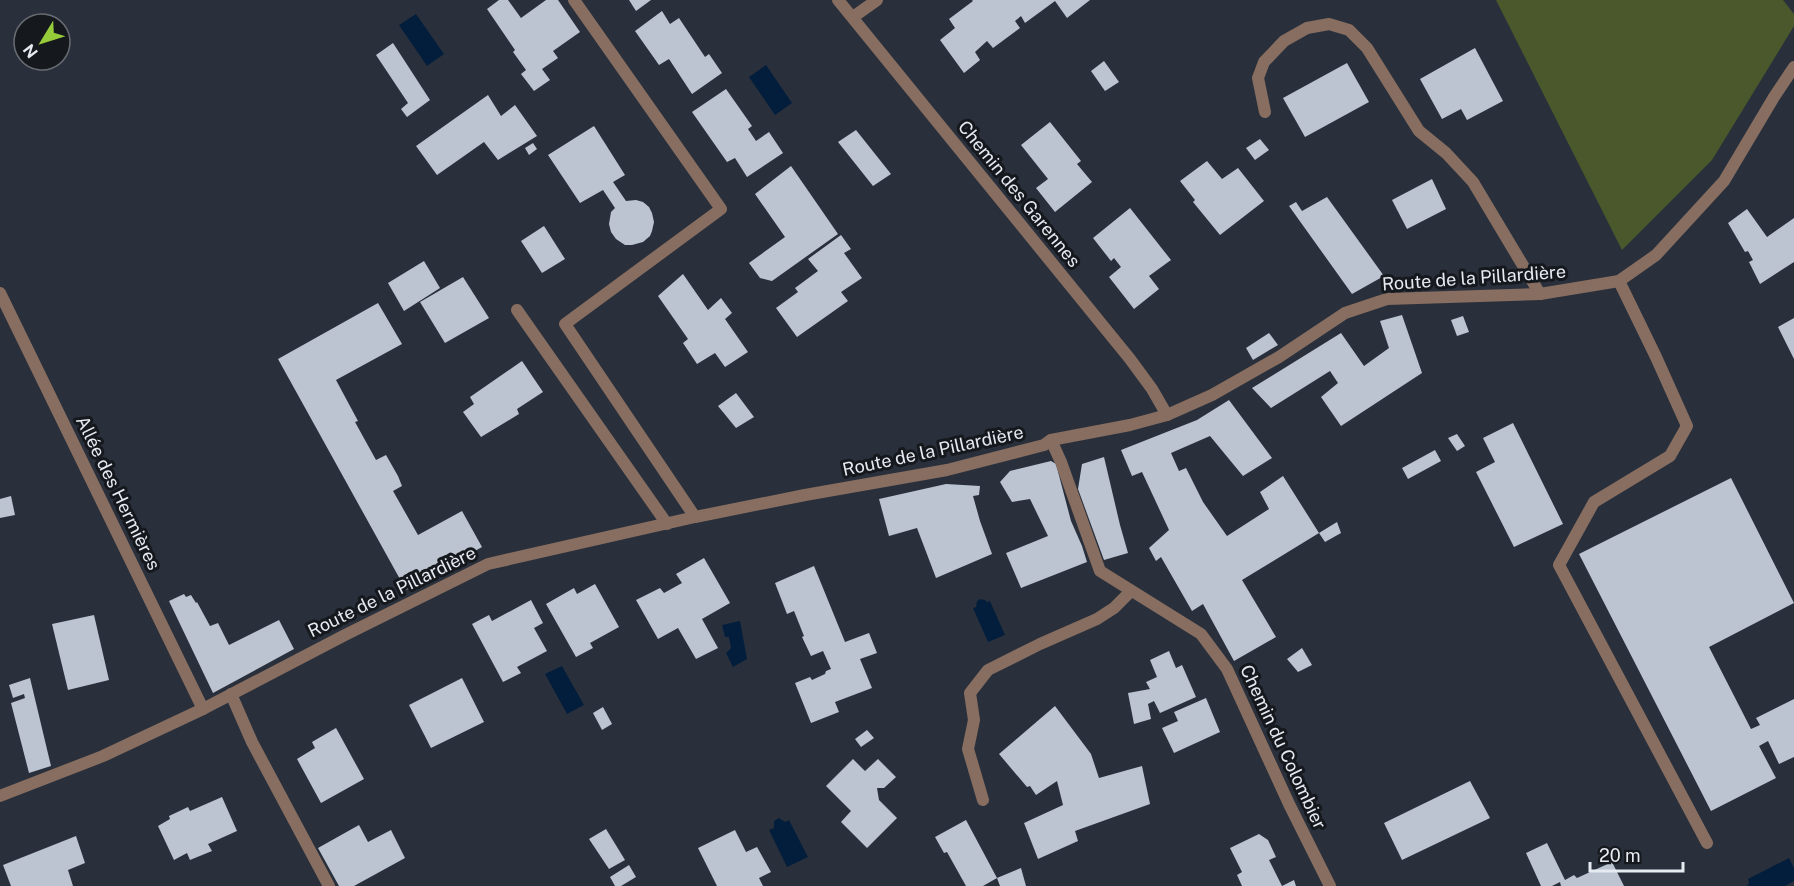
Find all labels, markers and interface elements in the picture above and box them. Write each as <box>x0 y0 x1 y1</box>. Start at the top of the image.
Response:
north arrow <box>12 12 72 72</box>
text: N <box>19 40 42 62</box>
street label: Chemin des Garennes <box>954 116 1085 271</box>
street label: Route de la Pillardière <box>1381 261 1567 294</box>
street label: Allée des Hermières <box>72 412 165 573</box>
street label: Route de la Pillardière <box>841 421 1025 480</box>
street label: Route de la Pillardière <box>304 542 479 641</box>
street label: Chemin du Colombier <box>1236 661 1331 832</box>
scale bar <box>1590 835 1683 873</box>
text: 20 m <box>1599 845 1641 866</box>

